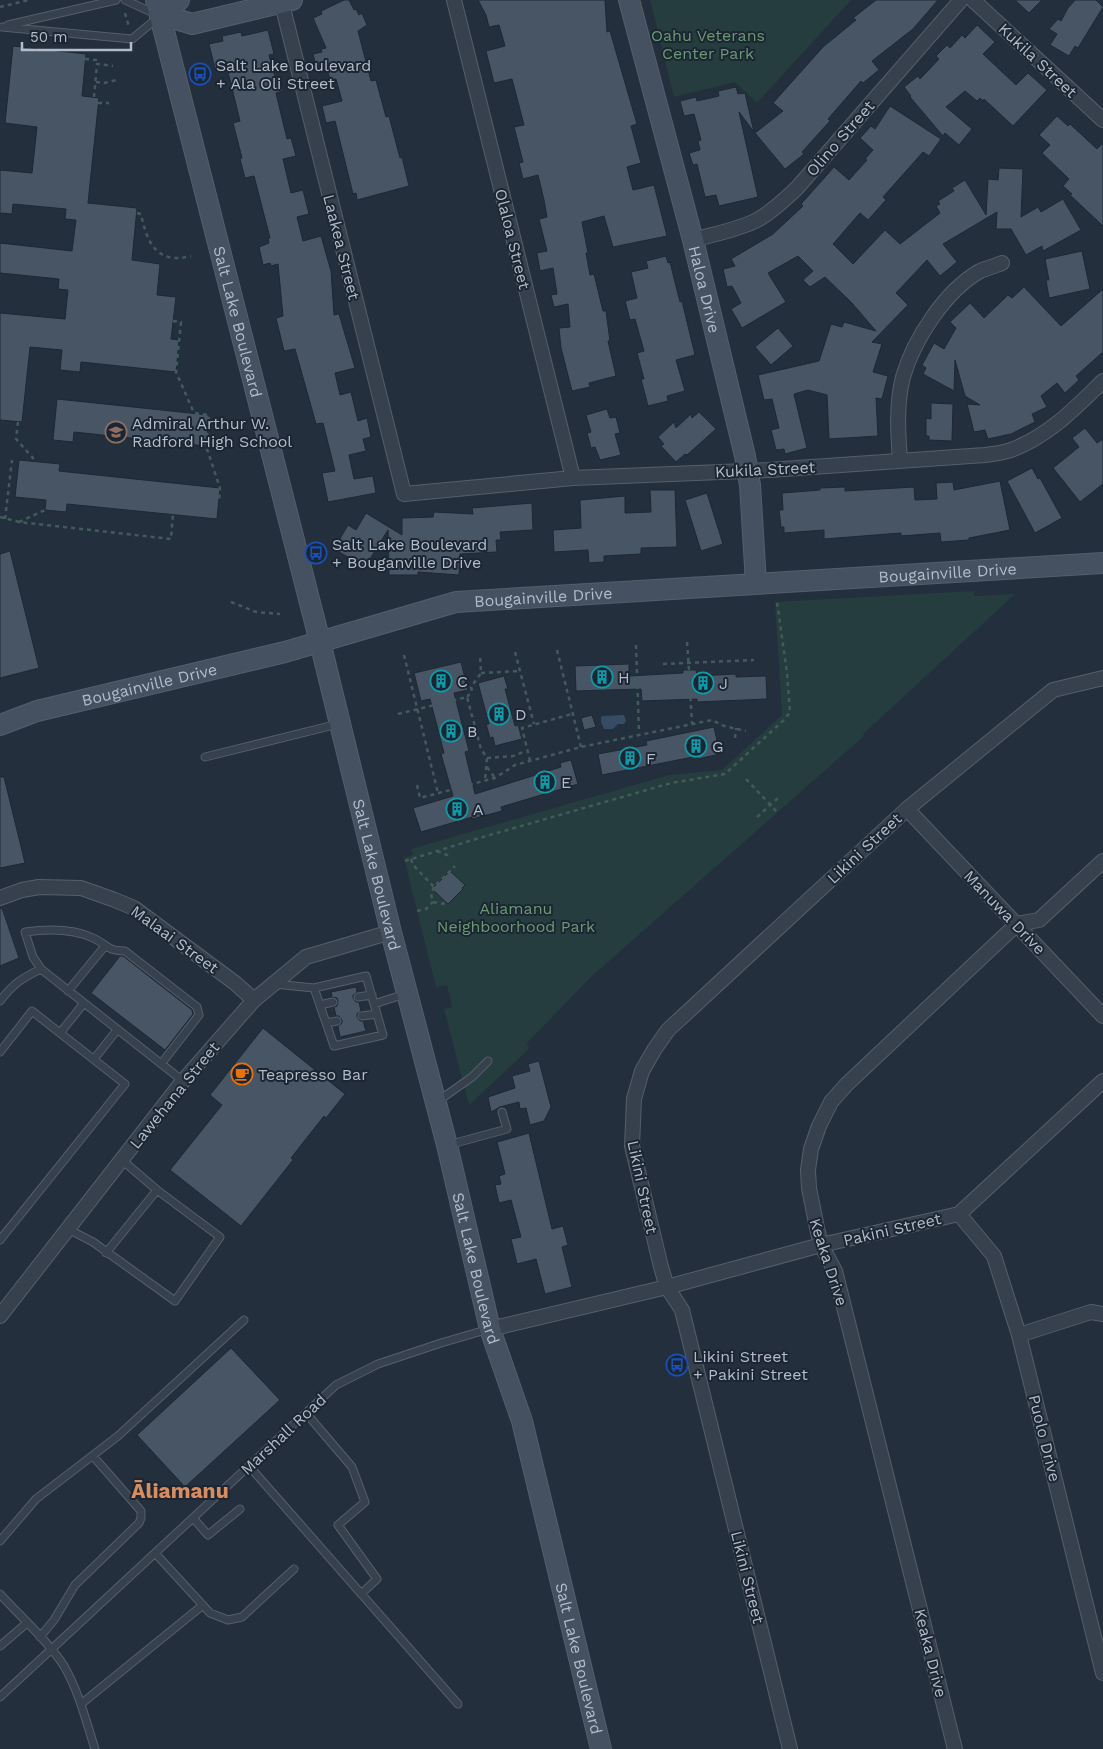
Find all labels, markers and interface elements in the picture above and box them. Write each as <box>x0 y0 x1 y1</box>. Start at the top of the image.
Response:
street label: Kukila Street <box>994 19 1081 102</box>
scale bar <box>22 20 131 52</box>
park label: Oahu Veterans Center Park <box>651 26 765 63</box>
text: 50 m <box>30 28 67 46</box>
place label: Salt Lake Boulevard + Ala Oli Street <box>216 56 371 93</box>
bus stop icon: Salt Lake Boulevard + Ala Oli Street <box>188 62 212 86</box>
street label: Olino Street <box>802 96 879 180</box>
street label: Olaloa Street <box>491 187 534 292</box>
street label: Laakea Street <box>319 192 364 302</box>
street label: Salt Lake Boulevard <box>209 244 266 399</box>
street label: Haloa Drive <box>685 244 724 335</box>
place label: Admiral Arthur W. Radford High School <box>132 414 292 451</box>
school or university icon: Admiral Arthur W. Radford High School <box>104 420 128 444</box>
street label: Kukila Street <box>714 457 816 482</box>
place label: Salt Lake Boulevard + Bouganville Drive <box>332 535 487 572</box>
bus stop icon: Salt Lake Boulevard + Bouganville Drive <box>304 541 328 565</box>
street label: Bougainville Drive <box>878 559 1017 587</box>
street label: Bougainville Drive <box>474 584 613 611</box>
street label: Bougainville Drive <box>80 660 219 710</box>
building icon: H <box>590 665 614 689</box>
place label: H <box>618 668 630 687</box>
building icon: C <box>429 669 453 693</box>
building icon: J <box>691 671 715 695</box>
place label: C <box>457 672 468 691</box>
place label: J <box>719 674 728 693</box>
building icon: D <box>487 702 511 726</box>
place label: D <box>515 705 527 724</box>
building icon: B <box>439 719 463 743</box>
place label: B <box>467 722 477 741</box>
building icon: G <box>684 734 708 758</box>
place label: G <box>712 737 724 756</box>
building icon: F <box>618 746 642 770</box>
place label: F <box>646 749 656 768</box>
building icon: E <box>533 770 557 794</box>
place label: E <box>561 773 571 792</box>
street label: Salt Lake Boulevard <box>349 797 404 952</box>
building icon: A <box>445 797 469 821</box>
place label: A <box>473 800 484 819</box>
street label: Likini Street <box>823 809 906 888</box>
street label: Manuwa Drive <box>960 866 1050 958</box>
park label: Aliamanu Neighboorhood Park <box>437 899 595 936</box>
street label: Malaai Street <box>127 901 222 978</box>
street label: Lawehana Street <box>125 1038 223 1153</box>
cafe icon: Teapresso Bar <box>230 1062 254 1086</box>
place label: Teapresso Bar <box>258 1065 368 1084</box>
street label: Likini Street <box>623 1139 662 1236</box>
street label: Salt Lake Boulevard <box>448 1191 504 1347</box>
street label: Pakini Street <box>841 1209 943 1250</box>
street label: Keaka Drive <box>805 1216 852 1308</box>
place label: Likini Street + Pakini Street <box>693 1347 808 1384</box>
bus stop icon: Likini Street + Pakini Street <box>665 1353 689 1377</box>
street label: Marshall Road <box>237 1390 330 1479</box>
street label: Puolo Drive <box>1025 1393 1064 1484</box>
district label: Āliamanu <box>131 1478 229 1503</box>
street label: Likini Street <box>727 1529 768 1626</box>
street label: Salt Lake Boulevard <box>551 1581 606 1736</box>
street label: Keaka Drive <box>910 1607 951 1700</box>

